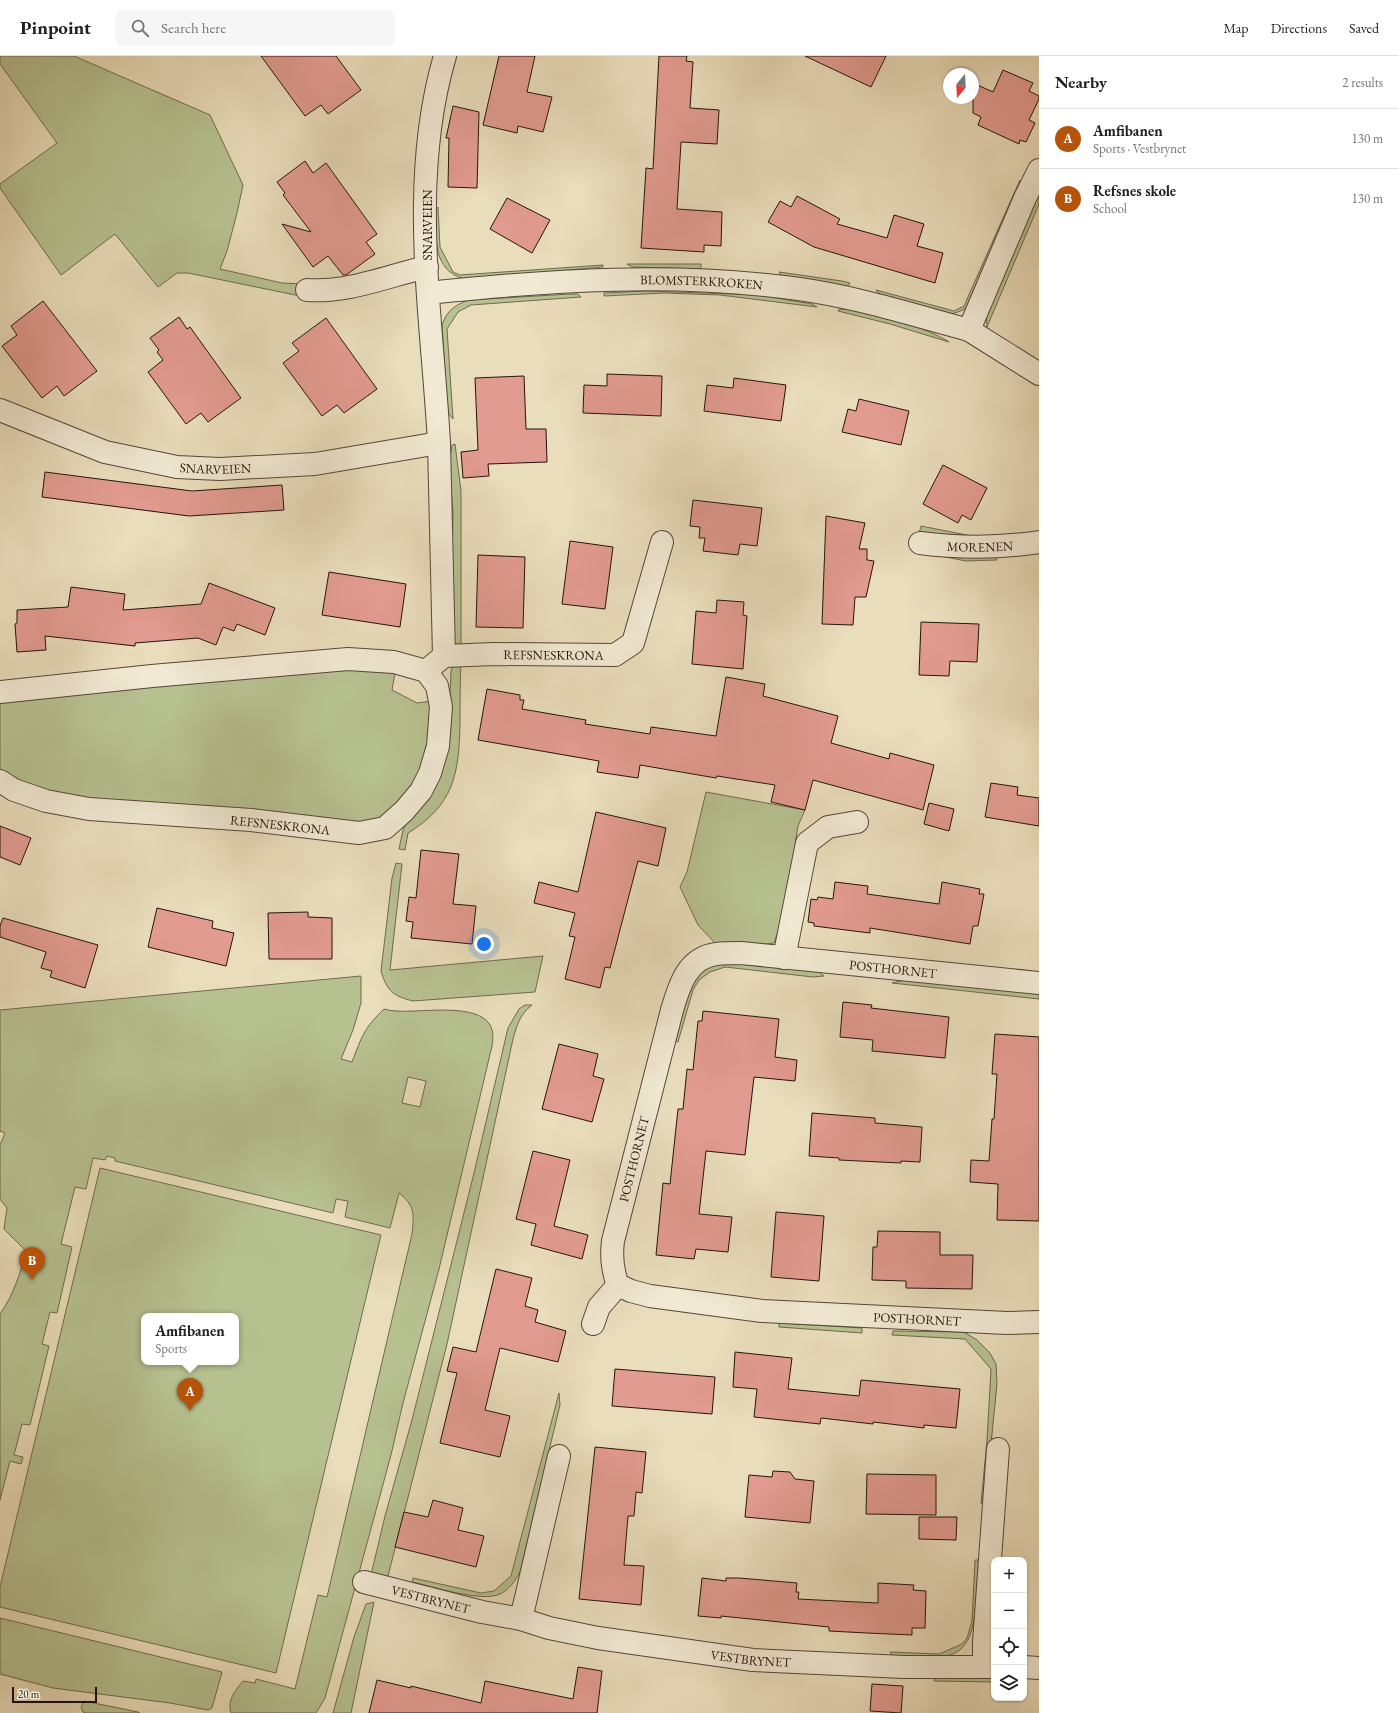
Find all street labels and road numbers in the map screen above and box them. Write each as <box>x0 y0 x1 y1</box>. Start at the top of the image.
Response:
street label: SNARVEIEN <box>419 189 436 261</box>
street label: BLOMSTERKROKEN <box>640 271 764 293</box>
street label: SNARVEIEN <box>179 459 252 478</box>
street label: MORENEN <box>946 537 1014 555</box>
street label: REFSNESKRONA <box>503 646 605 663</box>
street label: REFSNESKRONA <box>229 811 332 839</box>
street label: POSTHORNET <box>848 956 938 982</box>
street label: POSTHORNET <box>615 1114 653 1204</box>
street label: POSTHORNET <box>873 1308 962 1329</box>
street label: VESTBRYNET <box>390 1581 472 1617</box>
street label: VESTBRYNET <box>710 1646 792 1670</box>

